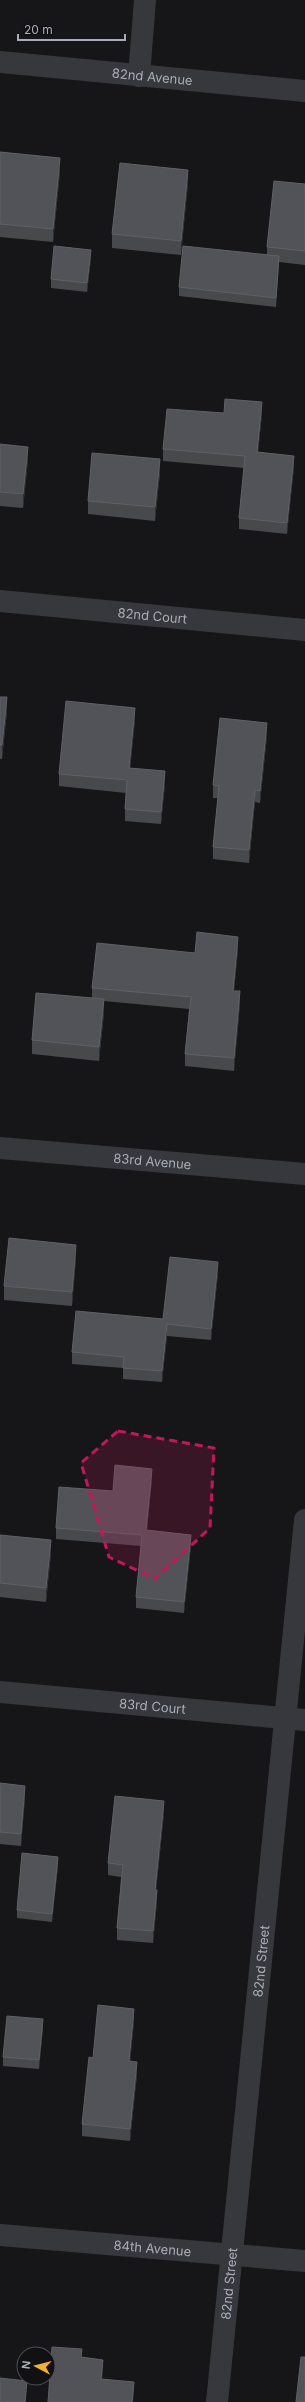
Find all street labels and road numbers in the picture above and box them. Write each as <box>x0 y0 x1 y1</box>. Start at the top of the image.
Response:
street label: 82nd Avenue <box>111 65 193 88</box>
street label: 82nd Court <box>117 604 188 627</box>
street label: 83rd Avenue <box>113 1150 192 1172</box>
street label: 83rd Court <box>118 1695 186 1717</box>
street label: 82nd Street <box>249 1925 273 1998</box>
street label: 84th Avenue <box>113 2237 192 2259</box>
street label: 82nd Street <box>217 2247 240 2320</box>

